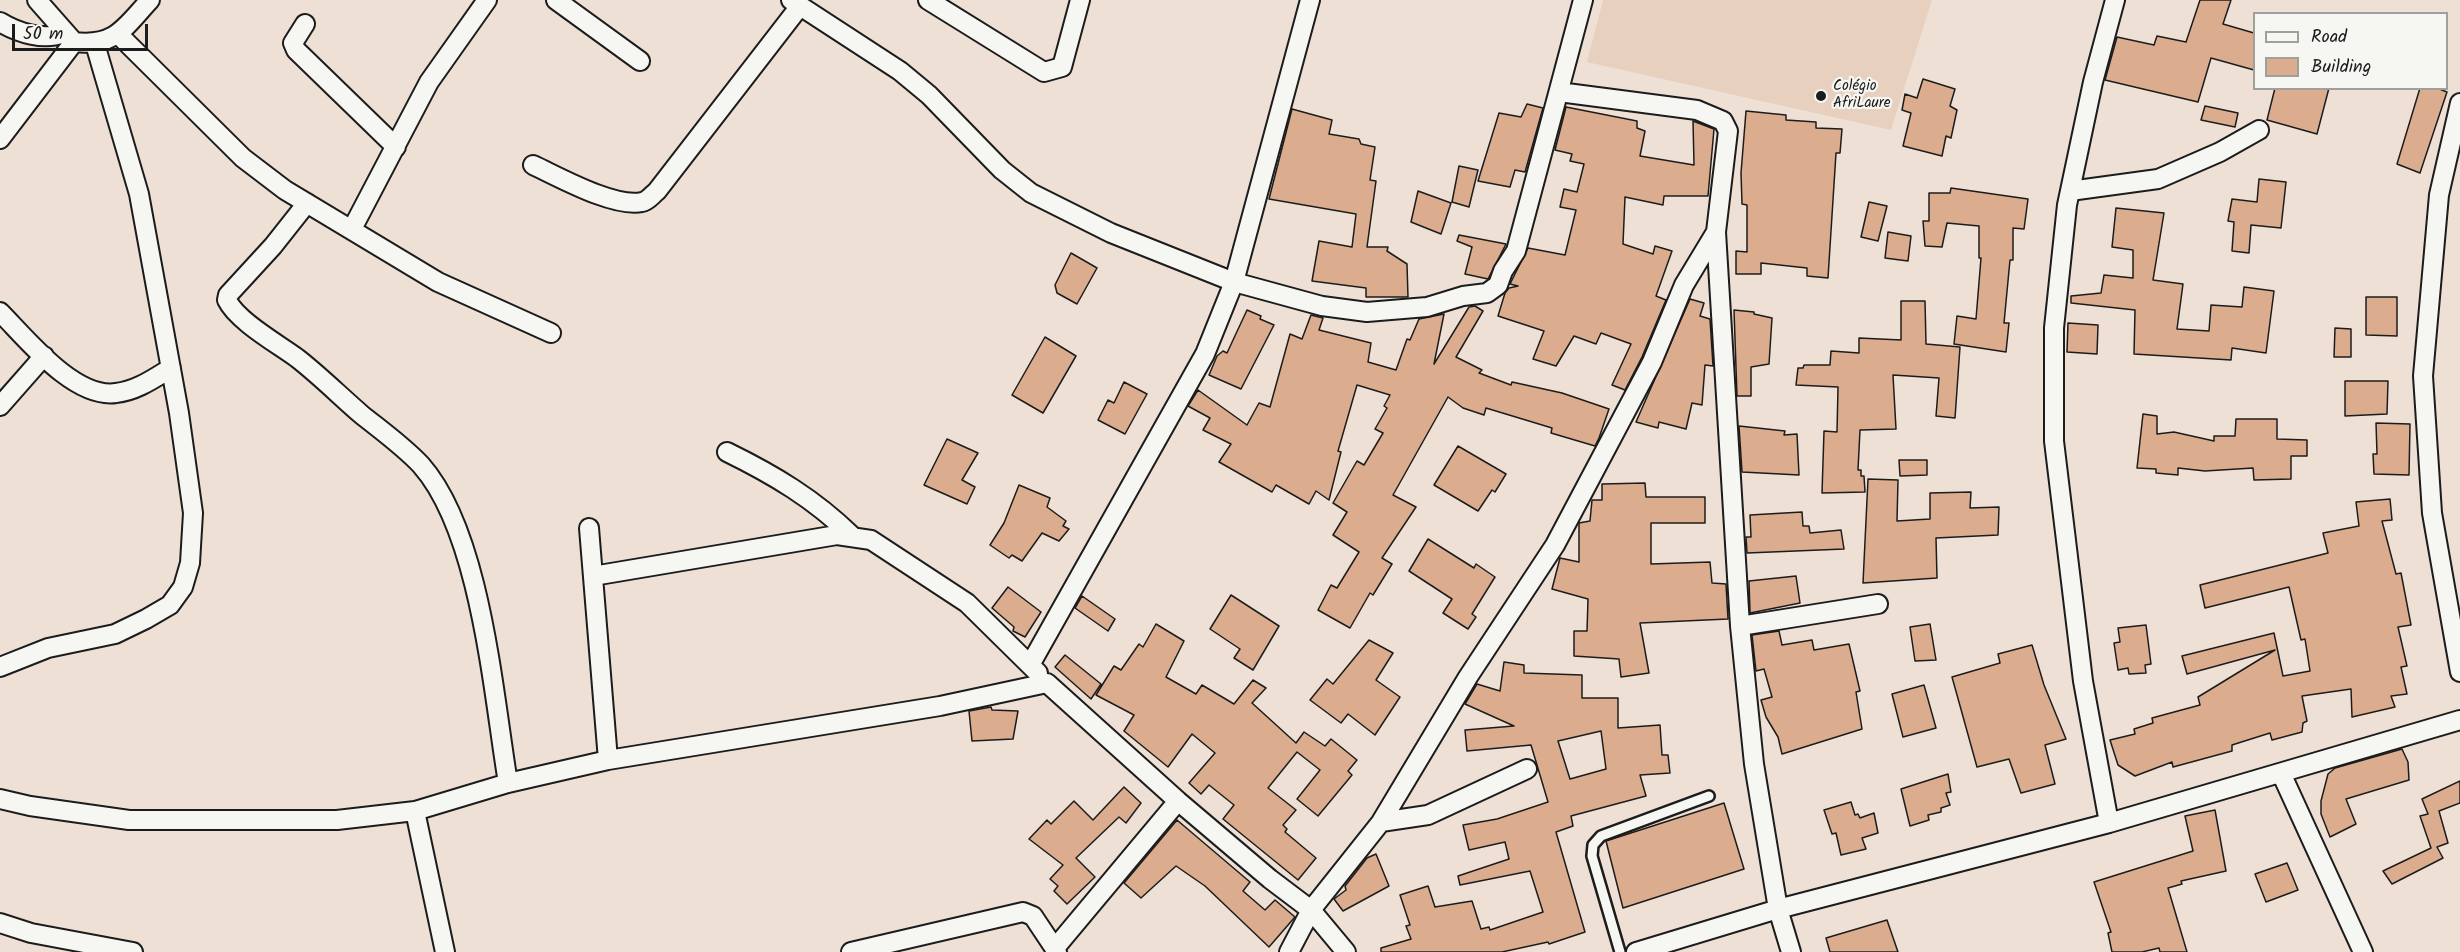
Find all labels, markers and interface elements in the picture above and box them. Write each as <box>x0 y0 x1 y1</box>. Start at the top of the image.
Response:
scale bar <box>15 12 152 50</box>
legend <box>2253 12 2448 90</box>
text: 50 m <box>23 20 63 49</box>
text: Road <box>2311 23 2347 52</box>
text: Building <box>2311 53 2371 82</box>
place label: Colégio AfriLaure <box>1833 78 1890 113</box>
marker: Colégio AfriLaure <box>1814 89 1828 103</box>

